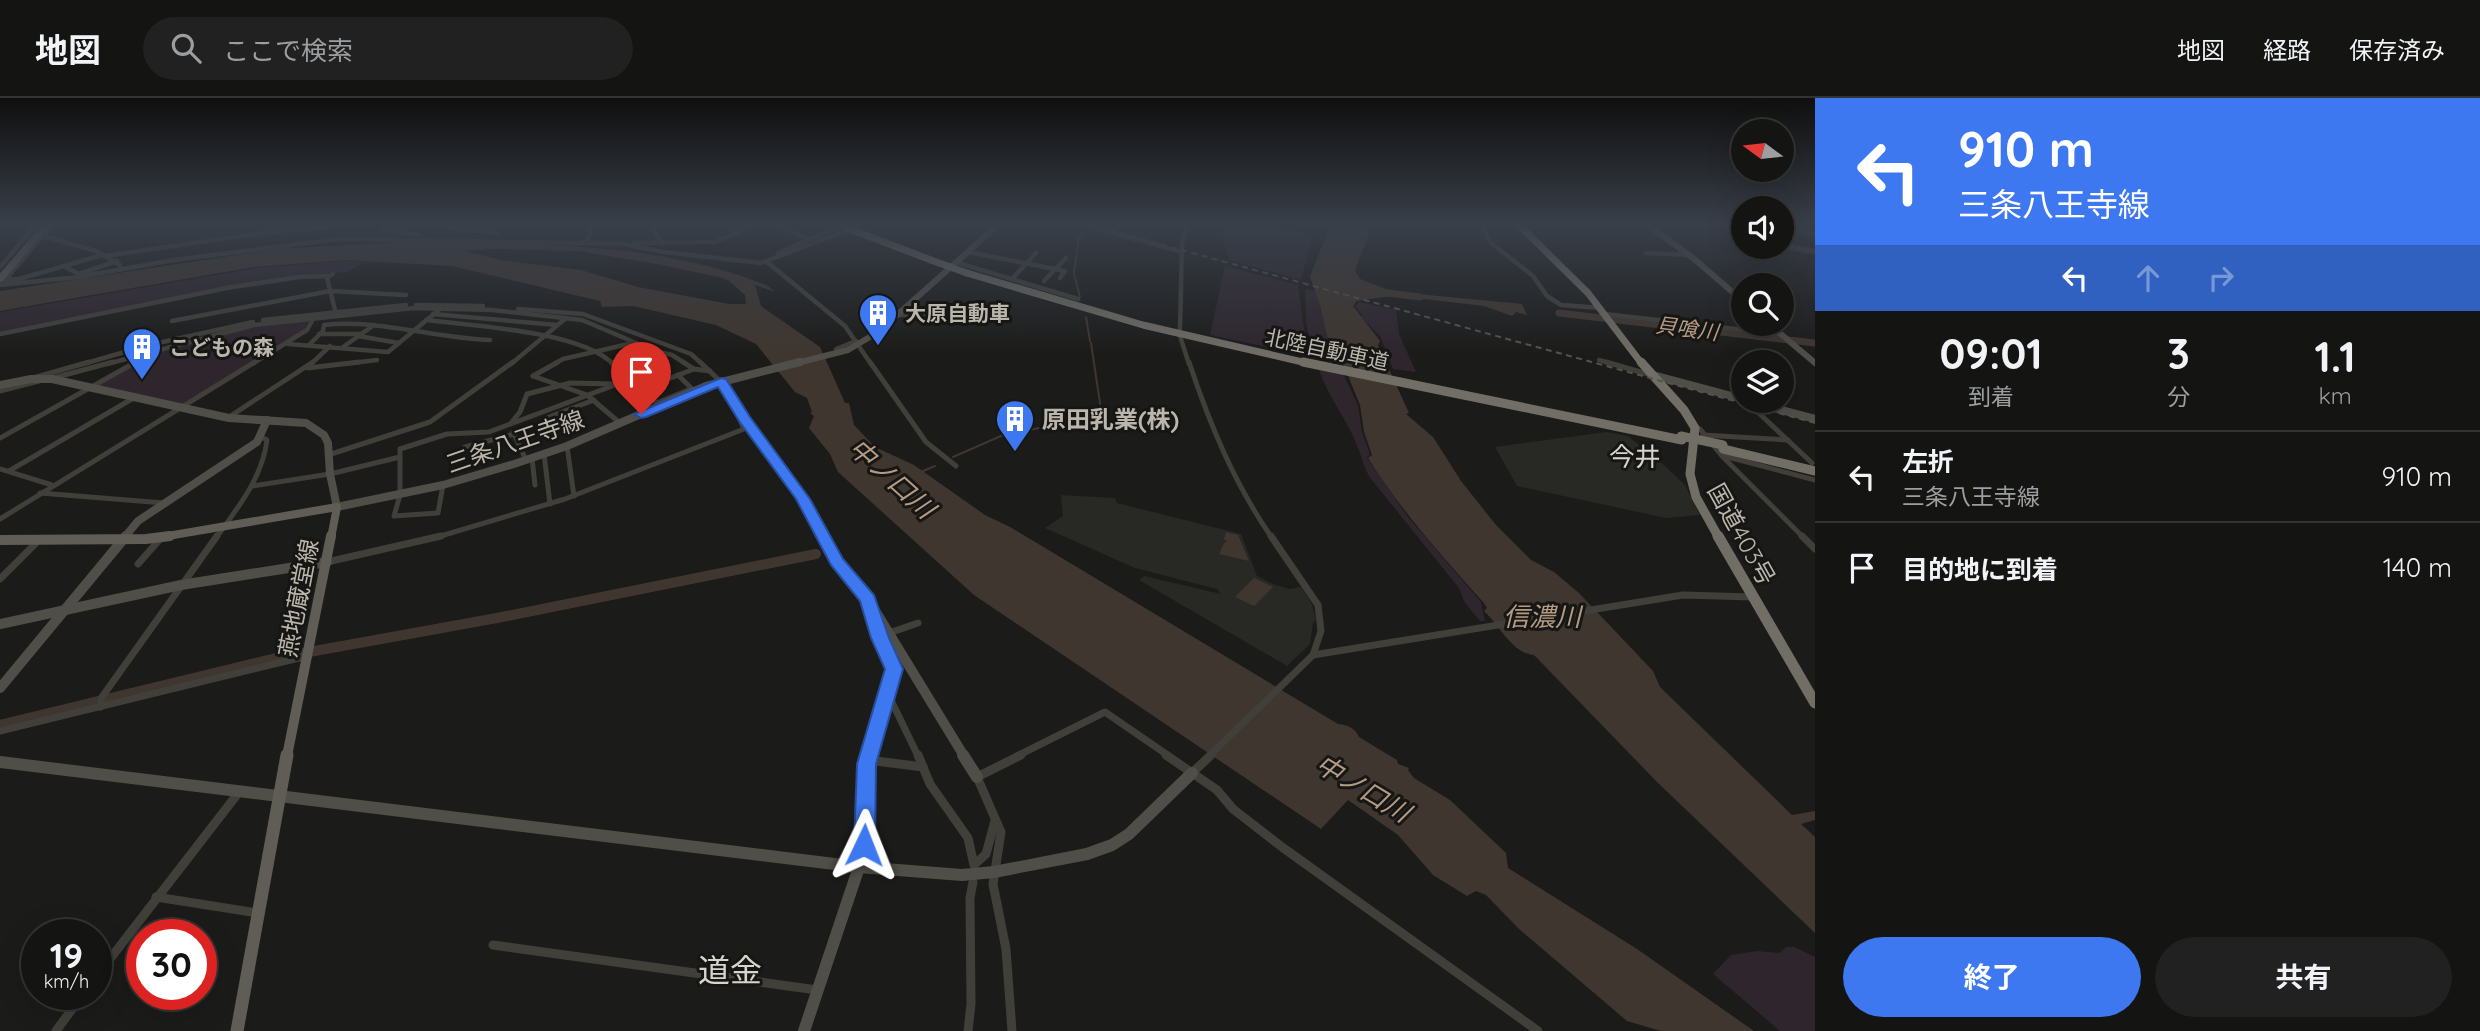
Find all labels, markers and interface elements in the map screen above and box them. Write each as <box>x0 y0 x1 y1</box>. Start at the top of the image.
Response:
search box <box>143 17 633 80</box>
text: 地図 <box>35 29 101 70</box>
icon: search <box>167 29 205 67</box>
text: ここで検索 <box>223 34 353 67</box>
text: 地図 <box>2177 35 2225 65</box>
text: 経路 <box>2263 35 2311 65</box>
text: 保存済み <box>2349 35 2445 65</box>
text: 910 m <box>1958 118 2094 179</box>
north arrow <box>1731 119 1794 182</box>
map controls <box>1731 119 1794 413</box>
icon: left <box>1843 126 1934 217</box>
text: 三条八王寺線 <box>1958 184 2150 224</box>
button: sound <box>1731 196 1794 259</box>
icon: left <box>2056 259 2094 297</box>
icon: ahead <box>2129 259 2167 297</box>
icon: right <box>2202 259 2240 297</box>
button: search <box>1731 273 1794 336</box>
building icon: 大原自動車 <box>857 292 899 347</box>
place label: 大原自動車 <box>905 300 1010 326</box>
water label: 貝喰川 <box>1654 311 1722 345</box>
street label: 北陸自動車道 <box>1263 323 1391 375</box>
building icon: こどもの森 <box>121 326 163 381</box>
text: 09:01 <box>1939 327 2043 380</box>
text: 3 <box>2167 327 2190 380</box>
text: 1.1 <box>2315 330 2356 383</box>
place label: こどもの森 <box>169 334 274 360</box>
pin <box>611 342 671 414</box>
button: layers <box>1731 350 1794 413</box>
icon: arrive <box>622 353 660 391</box>
text: km <box>2318 381 2352 410</box>
text: 到着 <box>1968 382 2014 411</box>
text: 分 <box>2167 382 2190 411</box>
building icon: 原田乳業(株) <box>994 398 1036 453</box>
street label: 三条八王寺線 <box>442 403 588 479</box>
place label: 原田乳業(株) <box>1042 404 1179 434</box>
water label: 中ノ口川 <box>842 431 944 527</box>
district label: 今井 <box>1609 440 1661 473</box>
text: 左折 <box>1902 445 1954 478</box>
icon: left <box>1843 458 1881 496</box>
text: 910 m <box>2381 460 2452 493</box>
street label: 国道403号 <box>1702 478 1782 590</box>
text: 三条八王寺線 <box>1902 482 2040 511</box>
street label: 燕地蔵堂線 <box>272 536 324 660</box>
icon: arrive <box>1843 549 1881 587</box>
text: 140 m <box>2383 551 2452 584</box>
text: 目的地に到着 <box>1902 553 2058 586</box>
water label: 信濃川 <box>1503 600 1584 633</box>
water label: 中ノ口川 <box>1310 747 1419 830</box>
position arrow <box>827 808 901 882</box>
speed limit sign: 30 <box>126 919 217 1010</box>
text: 19 <box>50 933 83 977</box>
button: 終了 <box>1843 937 2141 1017</box>
button: 共有 <box>2155 937 2452 1017</box>
district label: 道金 <box>698 950 762 990</box>
text: km/h <box>44 970 89 993</box>

